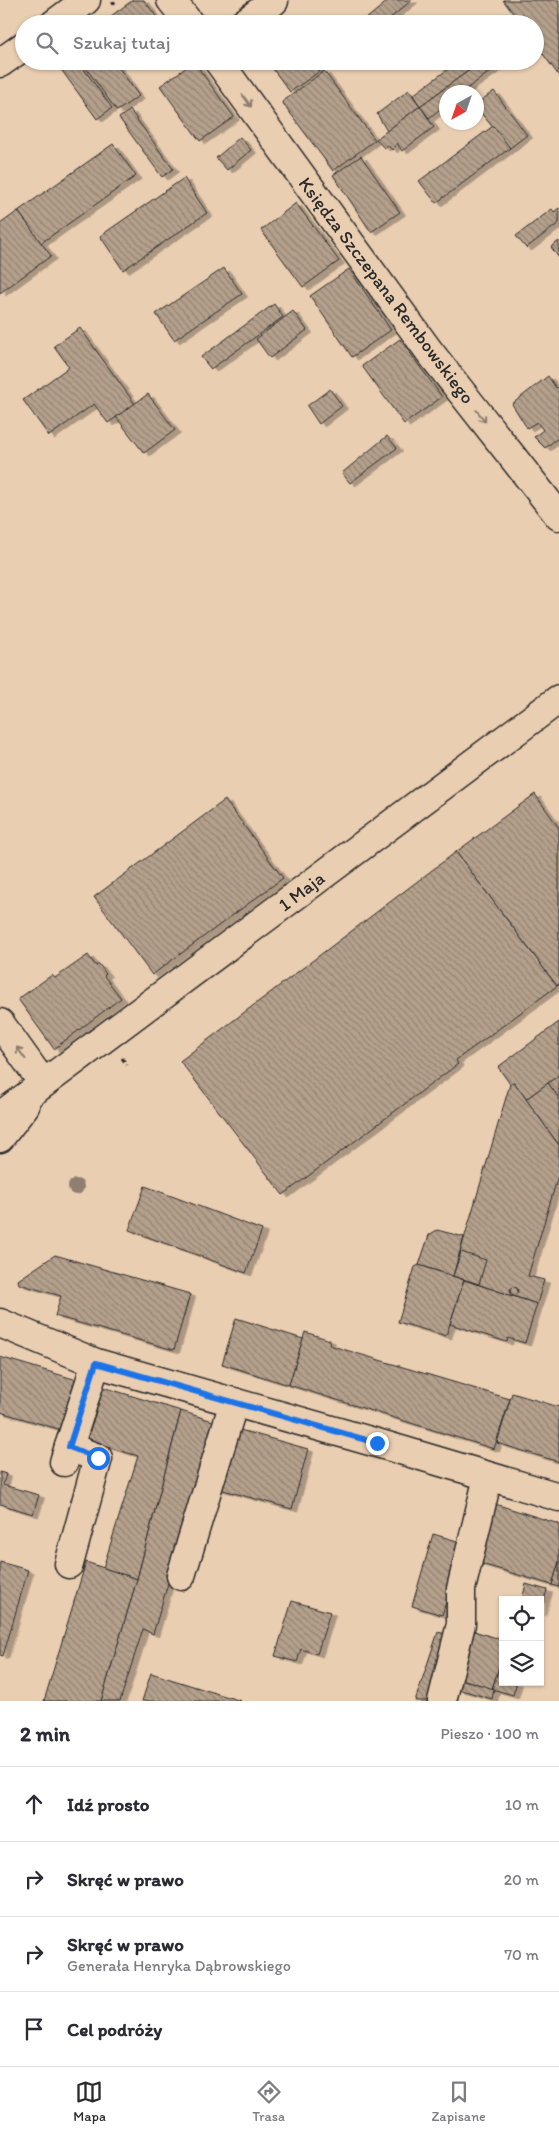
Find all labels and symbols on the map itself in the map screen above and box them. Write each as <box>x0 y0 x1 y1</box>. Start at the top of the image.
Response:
north arrow <box>439 85 484 130</box>
one-way arrow <box>242 94 252 108</box>
street label: Księdza Szczepana Rembowskiego <box>294 172 479 408</box>
one-way arrow <box>476 409 487 422</box>
street label: 1 Maja <box>274 867 329 916</box>
one-way arrow <box>16 1047 27 1060</box>
route end <box>366 1432 389 1455</box>
route start <box>87 1447 110 1470</box>

